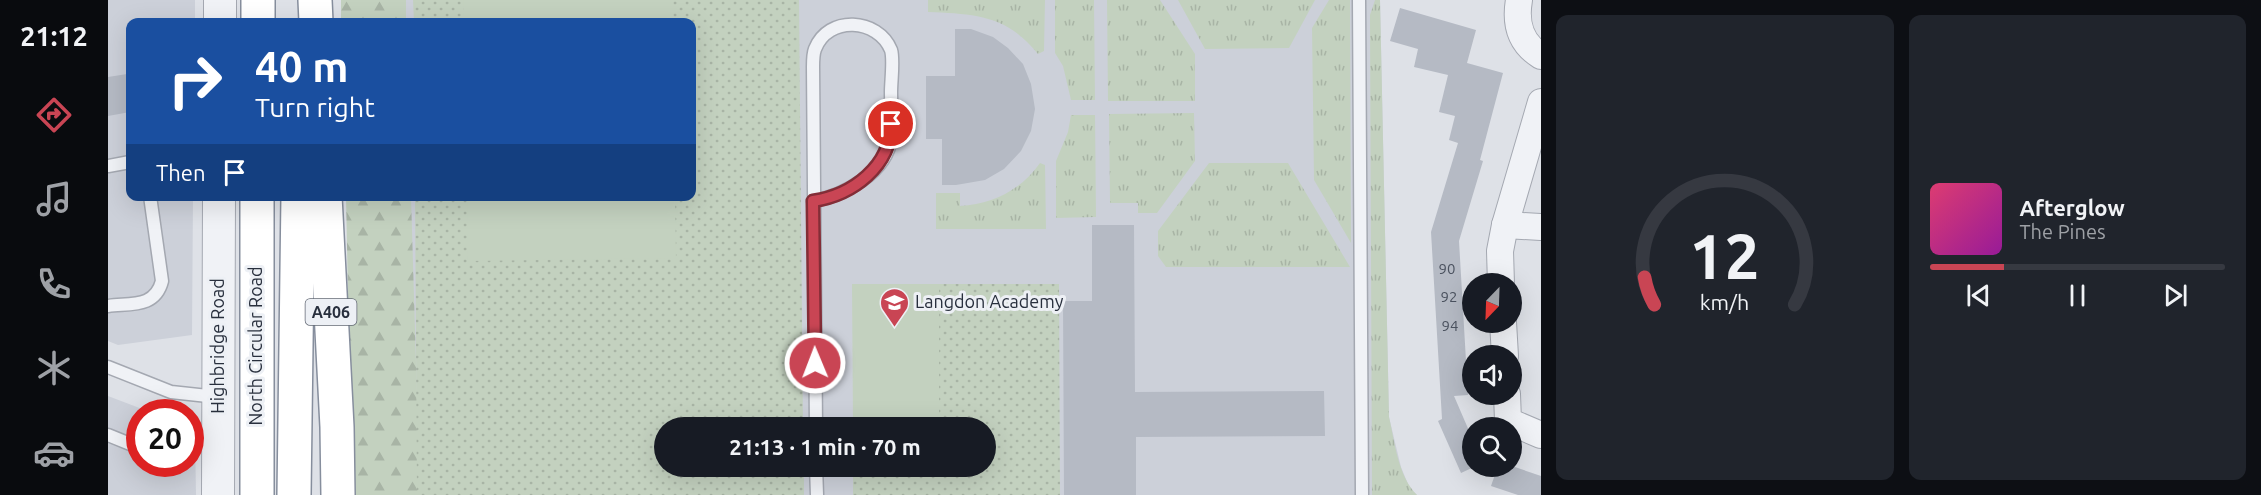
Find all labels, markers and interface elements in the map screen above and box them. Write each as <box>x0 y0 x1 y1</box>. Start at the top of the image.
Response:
text: 21:12 <box>20 21 88 51</box>
icon: right <box>156 42 234 120</box>
text: 40 m <box>255 43 349 90</box>
text: Turn right <box>255 92 375 122</box>
icon: directions <box>33 94 75 136</box>
pin <box>865 98 916 149</box>
icon: arrive <box>874 107 907 140</box>
icon: arrive <box>218 156 251 189</box>
text: Then <box>156 160 206 185</box>
icon: music <box>33 178 75 220</box>
text: Afterglow <box>2020 195 2125 220</box>
text: The Pines <box>2020 220 2106 243</box>
text: 12 <box>1690 221 1760 291</box>
house number: 90 <box>1439 260 1455 277</box>
icon: phone <box>33 263 75 305</box>
street label: North Circular Road <box>245 267 265 425</box>
north arrow <box>1462 273 1522 333</box>
map controls <box>1462 273 1522 477</box>
street label: Highbridge Road <box>207 278 227 414</box>
icon: previous <box>1962 279 1995 312</box>
icon: pause <box>2061 279 2094 312</box>
icon: next <box>2159 279 2192 312</box>
school or university icon: Langdon Academy <box>878 286 910 328</box>
house number: 92 <box>1441 288 1457 305</box>
text: km/h <box>1700 290 1749 314</box>
place label: Langdon Academy <box>915 291 1064 311</box>
road number: A406 <box>306 299 356 325</box>
house number: 94 <box>1442 317 1458 334</box>
position arrow <box>783 331 847 395</box>
button: sound <box>1462 345 1522 405</box>
icon: climate <box>33 347 75 389</box>
speed limit sign: 20 <box>126 399 204 477</box>
button: search <box>1462 417 1522 477</box>
icon: car <box>33 432 75 474</box>
text: 21:13 · 1 min · 70 m <box>729 434 921 459</box>

